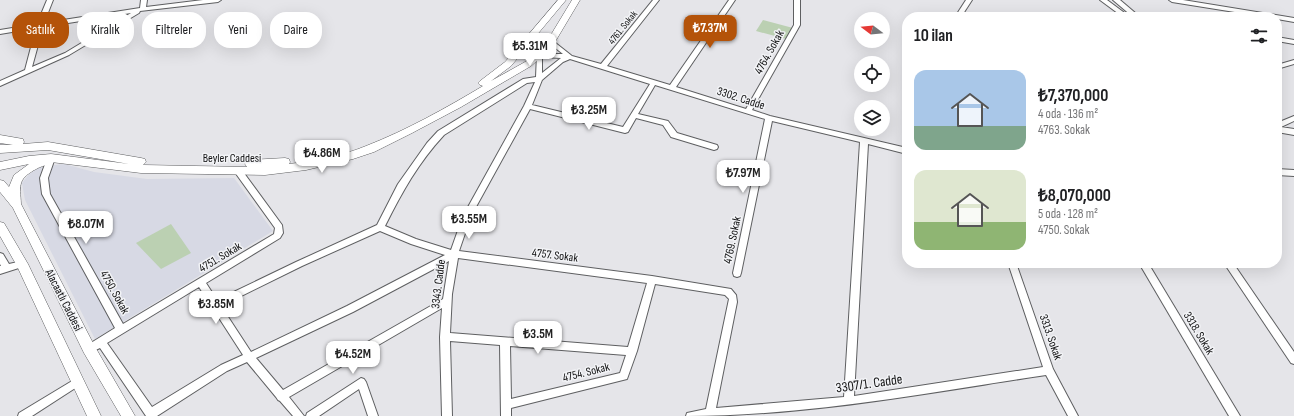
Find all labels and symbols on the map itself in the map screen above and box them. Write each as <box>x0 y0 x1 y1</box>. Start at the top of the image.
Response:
street label: 4761. Sokak <box>606 8 640 47</box>
north arrow <box>854 12 890 48</box>
pin: ₺7.37M <box>677 15 743 49</box>
street label: 4764. Sokak <box>751 27 788 77</box>
pin: ₺5.31M <box>497 33 563 67</box>
street label: 3302. Cadde <box>715 84 767 113</box>
pin: ₺3.25M <box>556 97 622 131</box>
pin: ₺4.86M <box>289 140 355 174</box>
street label: Beyler Caddesi <box>203 151 261 166</box>
pin: ₺7.97M <box>710 160 776 194</box>
pin: ₺3.55M <box>436 206 502 240</box>
pin: ₺8.07M <box>53 211 119 245</box>
street label: 4769. Sokak <box>720 215 745 265</box>
street label: 4751. Sokak <box>196 239 245 276</box>
street label: 4757. Sokak <box>531 245 579 266</box>
street label: 3343. Cadde <box>428 258 449 310</box>
street label: Alacaatlı Caddesi <box>41 266 86 334</box>
street label: 4750. Sokak <box>96 268 133 317</box>
pin: ₺3.85M <box>183 291 249 325</box>
street label: 3318. Sokak <box>1180 309 1217 358</box>
street label: 3313. Sokak <box>1036 312 1065 362</box>
pin: ₺3.5M <box>510 321 566 355</box>
pin: ₺4.52M <box>320 341 386 375</box>
street label: 4754. Sokak <box>561 359 611 386</box>
street label: 3307/1. Cadde <box>835 370 903 397</box>

